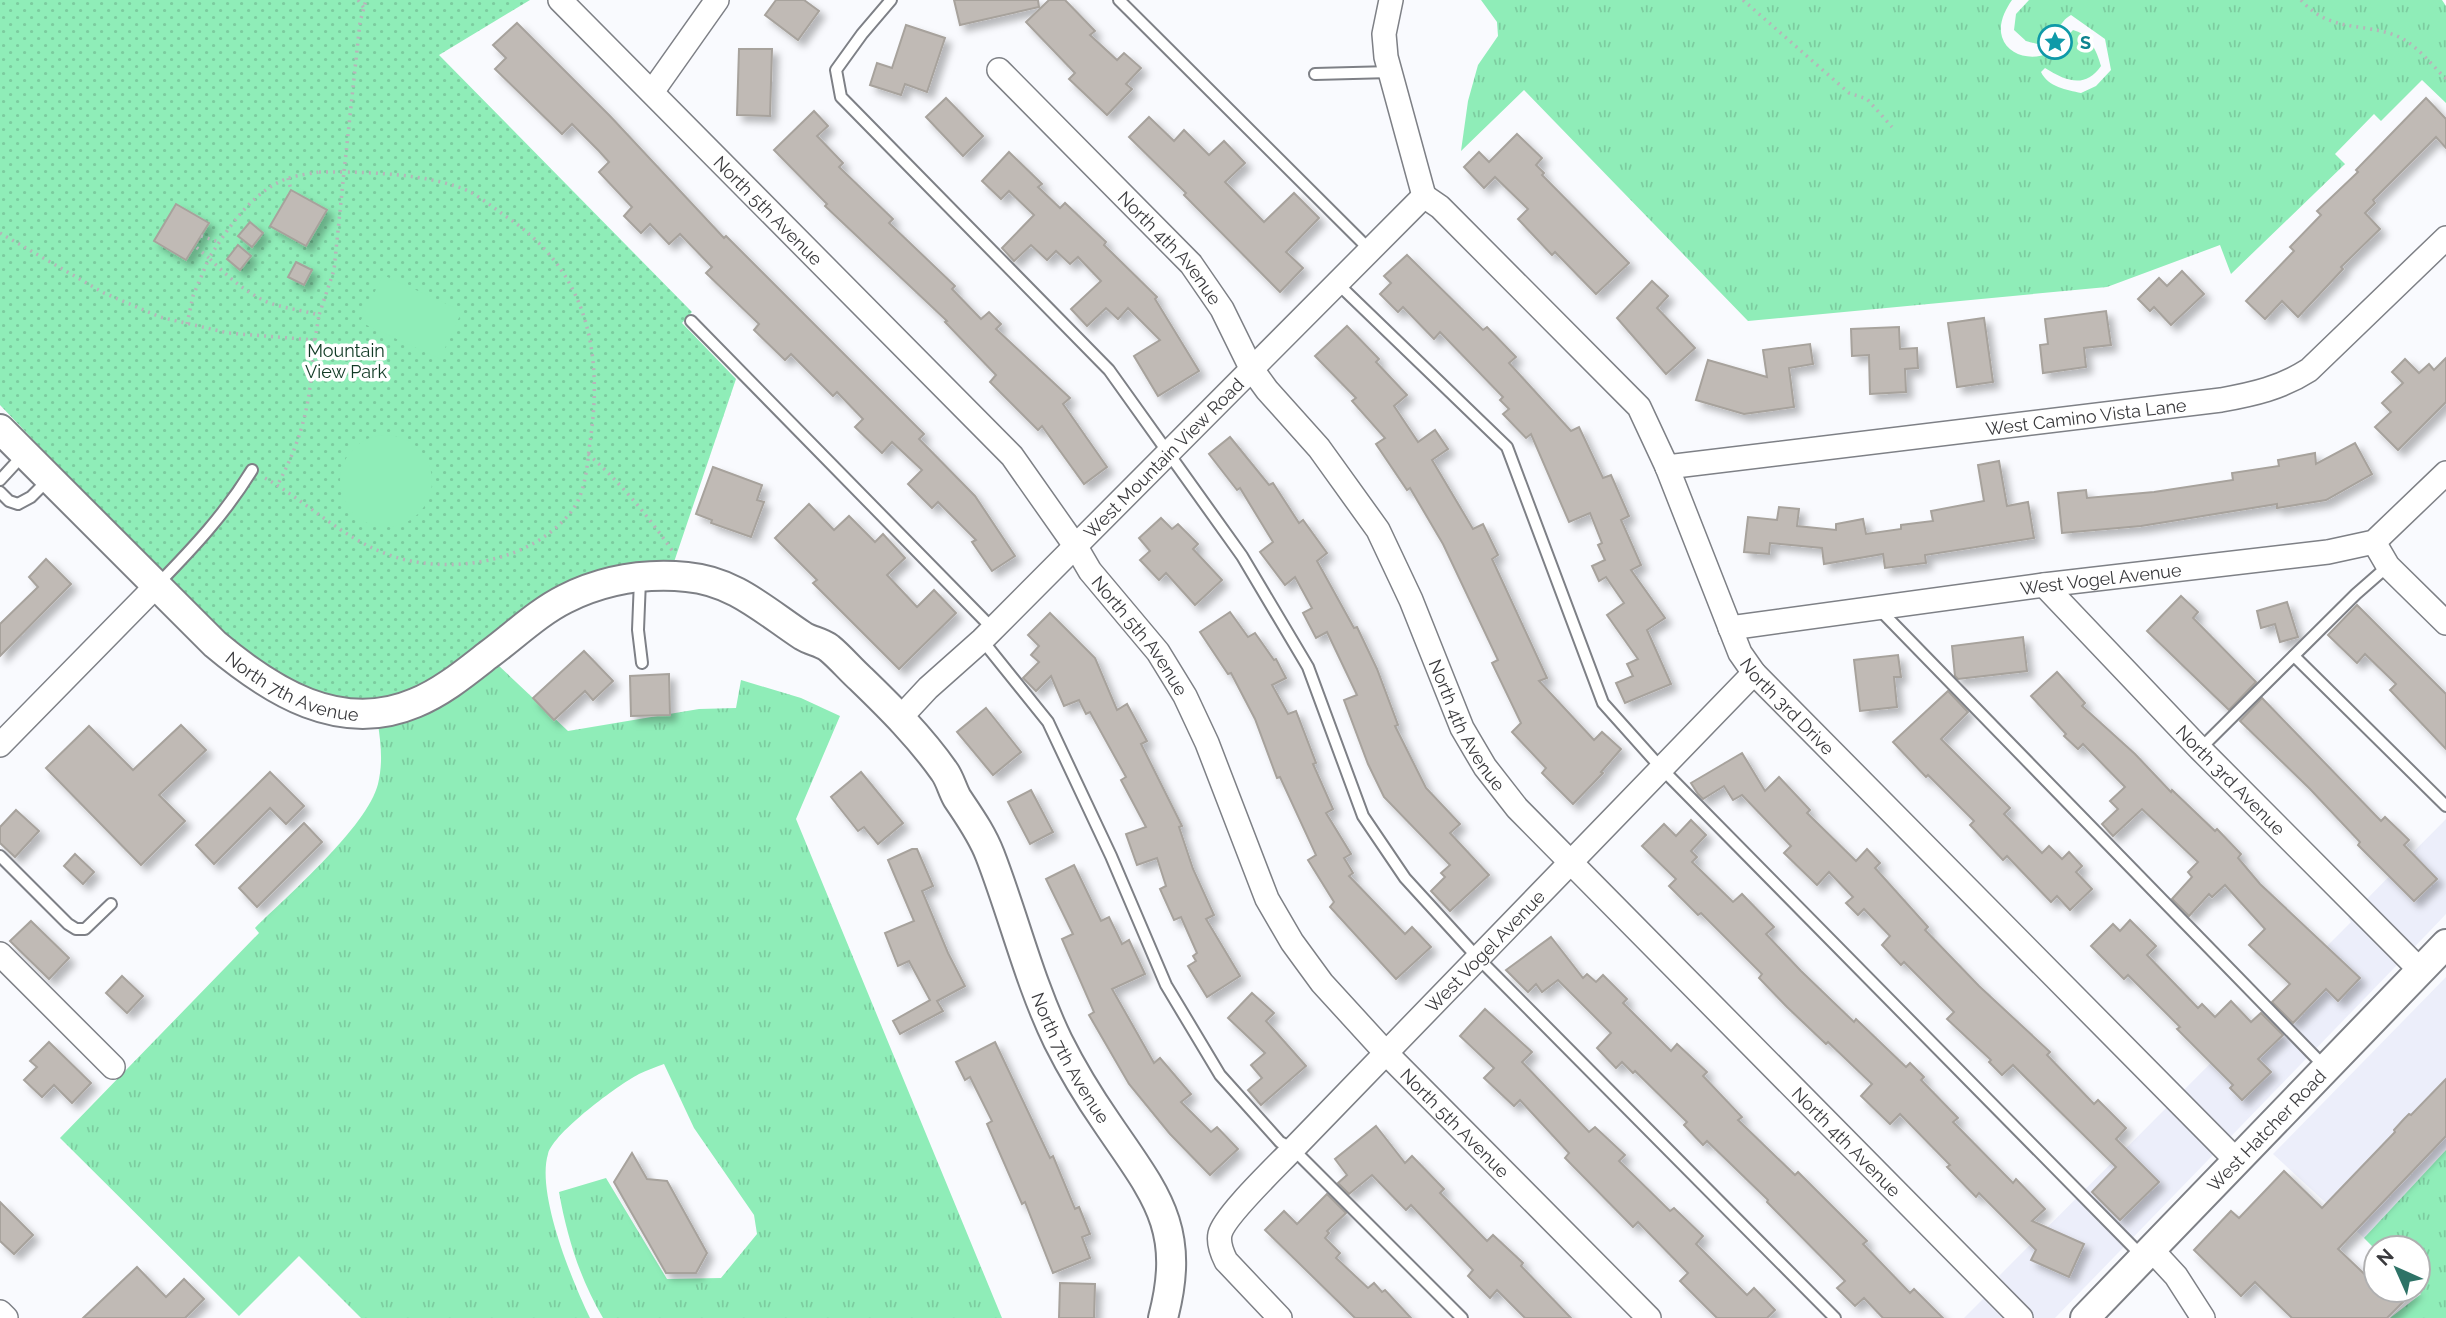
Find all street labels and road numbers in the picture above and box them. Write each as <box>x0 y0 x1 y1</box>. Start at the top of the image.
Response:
street label: North 5th Avenue <box>710 151 827 270</box>
street label: North 4th Avenue <box>1114 186 1226 309</box>
street label: West Mountain View Road <box>1079 373 1248 542</box>
street label: West Camino Vista Lane <box>1984 394 2188 439</box>
street label: West Vogel Avenue <box>2019 559 2183 599</box>
street label: North 5th Avenue <box>1088 571 1193 700</box>
street label: North 7th Avenue <box>222 647 360 724</box>
street label: North 3rd Drive <box>1736 654 1839 759</box>
street label: North 4th Avenue <box>1425 656 1510 795</box>
street label: North 3rd Avenue <box>2172 720 2290 839</box>
street label: West Vogel Avenue <box>1421 885 1549 1016</box>
street label: North 7th Avenue <box>1028 989 1115 1127</box>
street label: North 5th Avenue <box>1396 1064 1514 1182</box>
street label: West Hatcher Road <box>2203 1065 2330 1195</box>
street label: North 4th Avenue <box>1788 1083 1906 1201</box>

